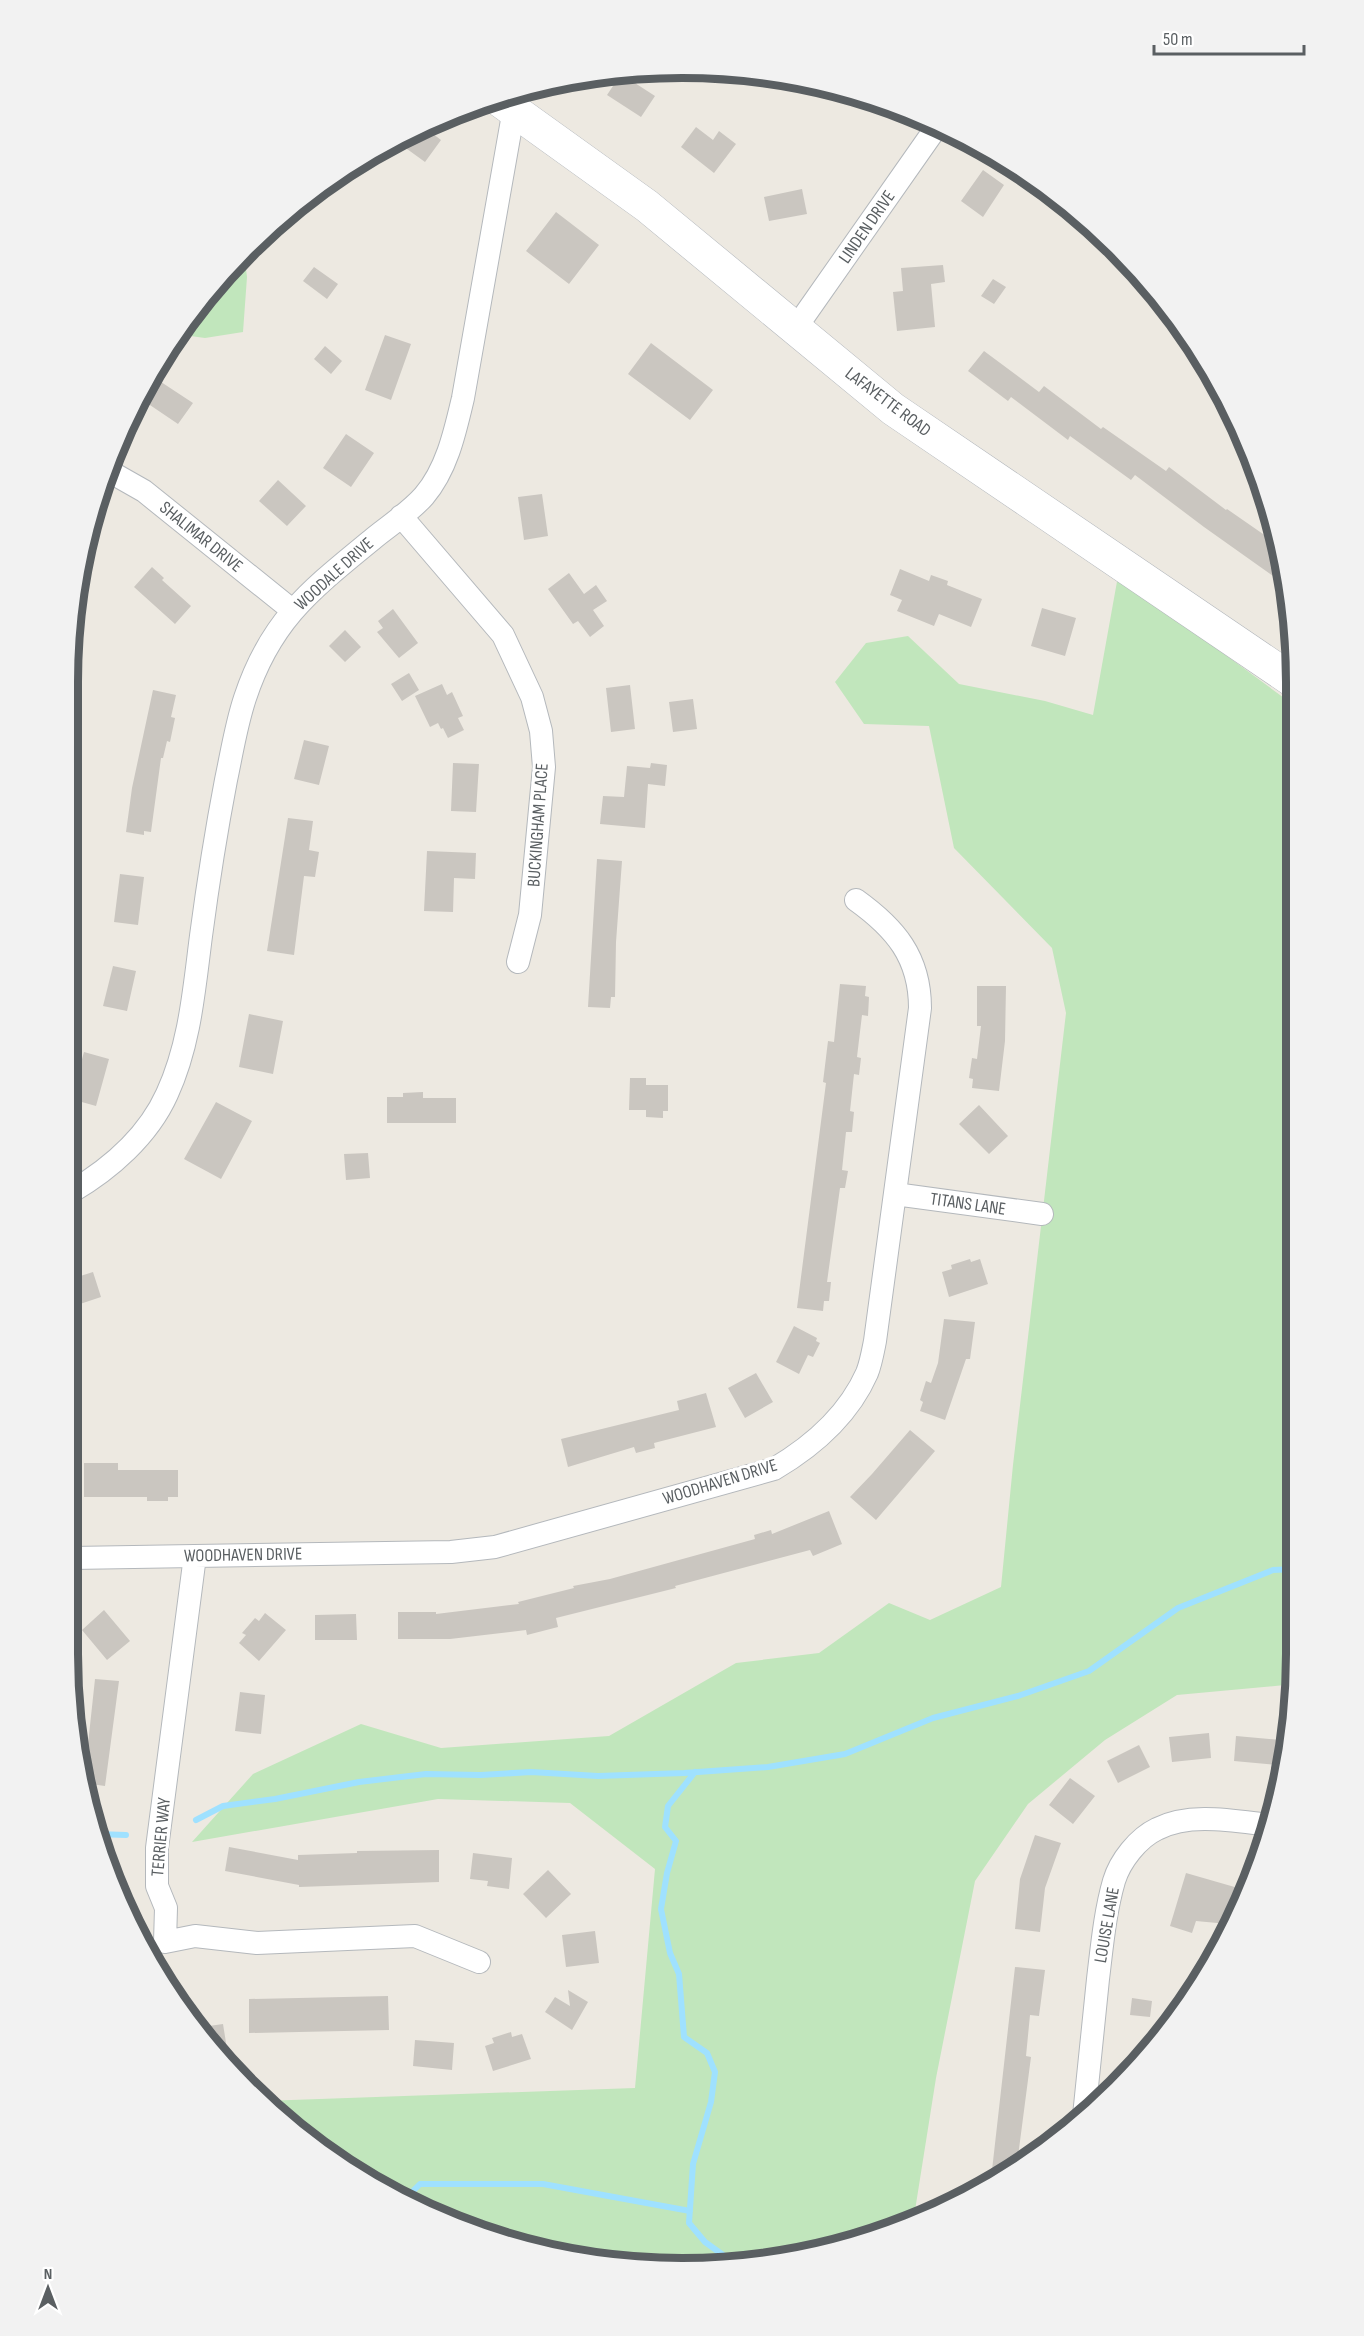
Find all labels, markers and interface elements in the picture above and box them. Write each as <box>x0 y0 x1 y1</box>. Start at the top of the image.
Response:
scale bar <box>1154 18 1304 56</box>
text: 50 m <box>1163 29 1193 50</box>
street label: LINDEN DRIVE <box>834 187 900 267</box>
street label: LAFAYETTE ROAD <box>841 363 935 441</box>
street label: SHALIMAR DRIVE <box>155 497 247 577</box>
street label: WOODALE DRIVE <box>290 533 378 615</box>
street label: BUCKINGHAM PLACE <box>523 762 553 888</box>
street label: TITANS LANE <box>929 1188 1007 1220</box>
street label: WOODHAVEN DRIVE <box>660 1455 780 1509</box>
street label: WOODHAVEN DRIVE <box>184 1543 302 1567</box>
street label: TERRIER WAY <box>147 1796 175 1877</box>
street label: LOUISE LANE <box>1090 1885 1124 1965</box>
north arrow <box>18 2258 78 2318</box>
text: N <box>44 2265 52 2284</box>

